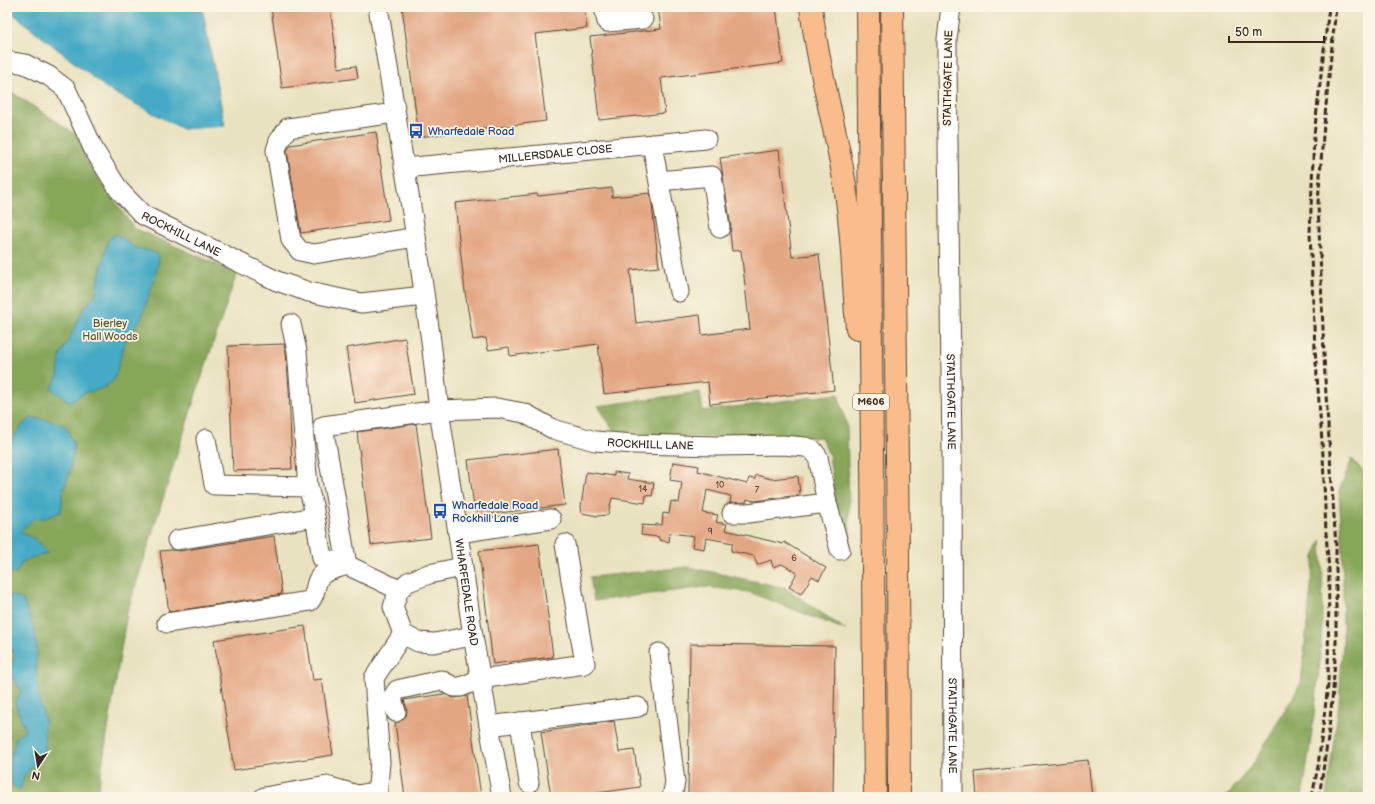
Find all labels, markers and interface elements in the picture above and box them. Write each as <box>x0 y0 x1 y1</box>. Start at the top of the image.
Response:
scale bar <box>1229 18 1324 44</box>
text: 50 m <box>1235 25 1262 40</box>
street label: STAITHGATE LANE <box>941 30 955 126</box>
bus stop icon: Wharfedale Road <box>407 122 425 140</box>
place label: Wharfedale Road <box>428 125 514 138</box>
street label: MILLERSDALE CLOSE <box>498 142 613 165</box>
street label: ROCKHILL LANE <box>139 209 223 259</box>
park label: Bierley Hall Woods <box>82 317 138 343</box>
street label: STAITHGATE LANE <box>944 354 958 450</box>
road number: M606 <box>853 394 889 410</box>
street label: ROCKHILL LANE <box>607 435 694 452</box>
house number: 10 <box>716 480 724 491</box>
house number: 14 <box>639 484 648 495</box>
house number: 7 <box>755 485 760 496</box>
place label: Wharfedale Road Rockhill Lane <box>452 499 538 525</box>
bus stop icon: Wharfedale Road Rockhill Lane <box>431 502 449 520</box>
house number: 9 <box>707 526 713 537</box>
street label: WHARFEDALE ROAD <box>452 538 481 647</box>
house number: 6 <box>791 553 797 564</box>
street label: STAITHGATE LANE <box>946 678 959 774</box>
north arrow <box>18 746 58 786</box>
text: N <box>31 768 41 783</box>

